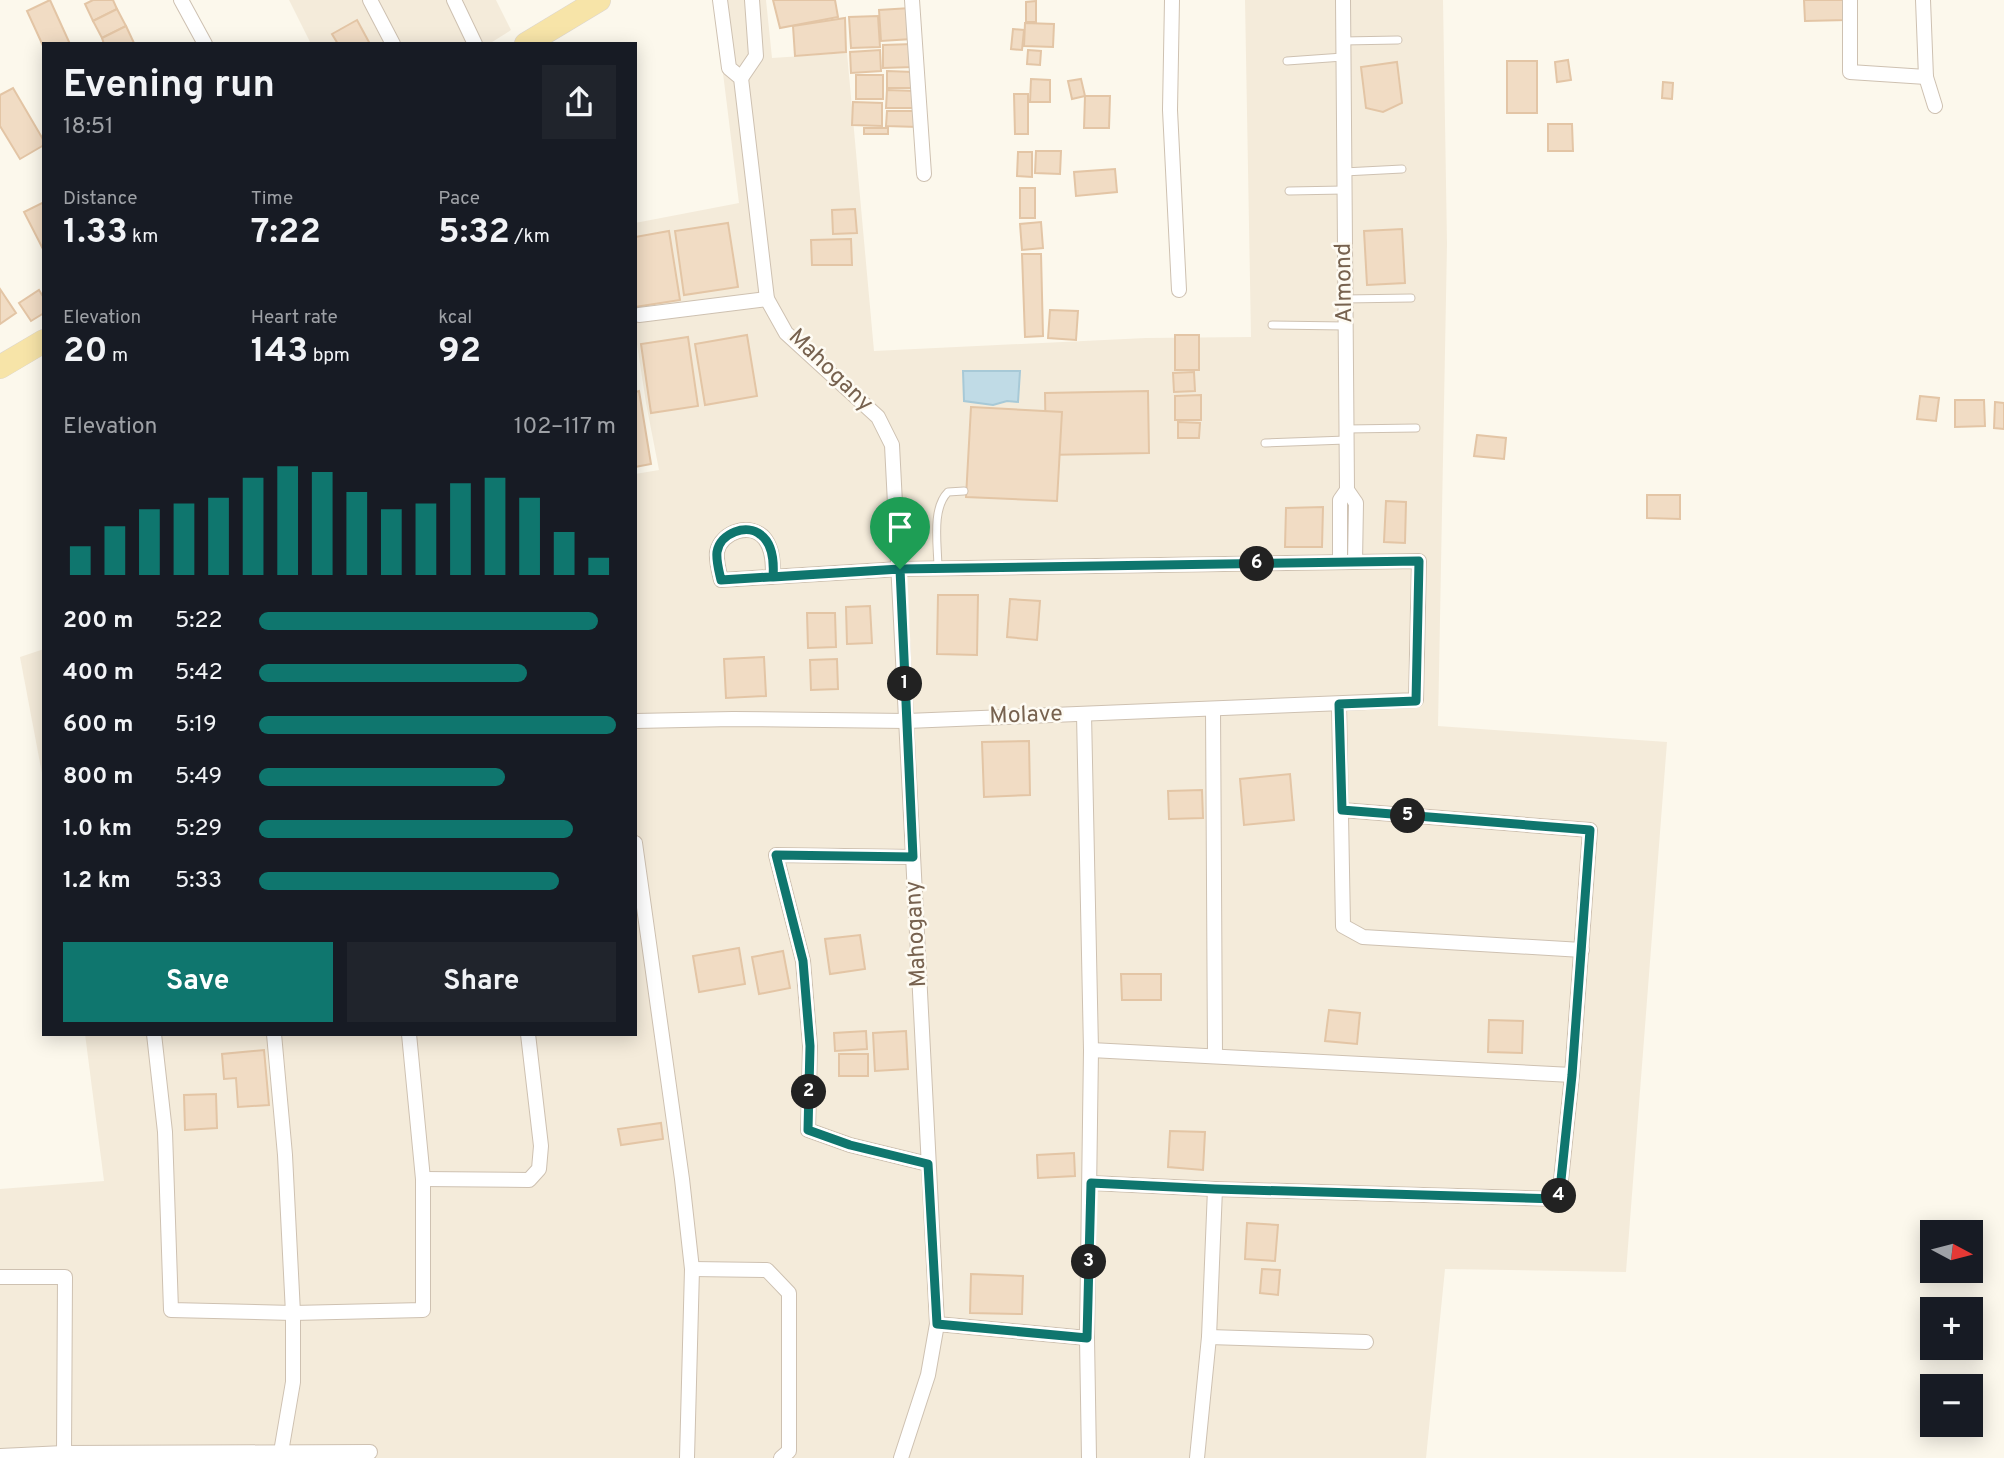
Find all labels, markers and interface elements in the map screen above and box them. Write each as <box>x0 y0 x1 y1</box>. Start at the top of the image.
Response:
text: Evening run <box>63 62 275 111</box>
button: share <box>542 65 616 139</box>
text: 18:51 <box>63 113 114 142</box>
text: Distance <box>63 187 138 211</box>
text: Time <box>251 187 293 211</box>
text: Pace <box>438 187 480 211</box>
text: 1.33 <box>63 211 128 255</box>
text: 7:22 <box>251 211 321 255</box>
text: 5:32 <box>438 211 510 255</box>
text: km <box>128 225 158 249</box>
text: /km <box>510 225 550 249</box>
street label: Almond <box>1330 243 1360 323</box>
text: Elevation <box>63 306 141 330</box>
text: Heart rate <box>251 306 338 330</box>
text: kcal <box>438 306 472 330</box>
street label: Mahogany <box>781 323 879 419</box>
text: 20 <box>63 330 107 374</box>
text: 143 <box>251 330 308 374</box>
text: 92 <box>438 330 481 374</box>
text: m <box>107 344 128 368</box>
text: bpm <box>308 344 350 368</box>
text: Elevation <box>63 413 158 442</box>
text: 102–117 m <box>514 413 616 442</box>
pin <box>870 497 930 569</box>
icon: arrive <box>881 508 919 546</box>
pin: 6 <box>1240 546 1274 582</box>
text: 6 <box>1251 551 1262 575</box>
text: 200 m <box>63 607 133 636</box>
text: 5:22 <box>175 607 223 636</box>
text: 400 m <box>63 659 134 688</box>
text: 5:42 <box>175 659 223 688</box>
pin: 1 <box>888 666 922 702</box>
text: 1 <box>901 671 908 695</box>
street label: Molave <box>989 700 1063 732</box>
text: 600 m <box>63 711 133 740</box>
text: 5:19 <box>175 711 217 740</box>
text: 800 m <box>63 763 133 792</box>
text: 5:49 <box>175 763 222 792</box>
pin: 5 <box>1390 798 1426 834</box>
text: 5 <box>1402 803 1413 827</box>
text: 1.0 km <box>63 815 132 844</box>
text: 5:29 <box>175 815 222 844</box>
text: 1.2 km <box>63 867 131 896</box>
text: 5:33 <box>175 867 222 896</box>
street label: Mahogany <box>900 880 934 988</box>
button: Save <box>63 942 333 1022</box>
button: Share <box>347 942 616 1022</box>
pin: 2 <box>792 1074 826 1110</box>
text: 2 <box>803 1079 814 1103</box>
pin: 4 <box>1542 1178 1576 1214</box>
text: 4 <box>1552 1183 1565 1207</box>
north arrow <box>1920 1220 1983 1283</box>
map controls <box>1920 1220 1983 1437</box>
pin: 3 <box>1072 1244 1106 1280</box>
text: 3 <box>1083 1249 1094 1273</box>
button: + <box>1920 1297 1983 1360</box>
button: − <box>1920 1374 1983 1437</box>

